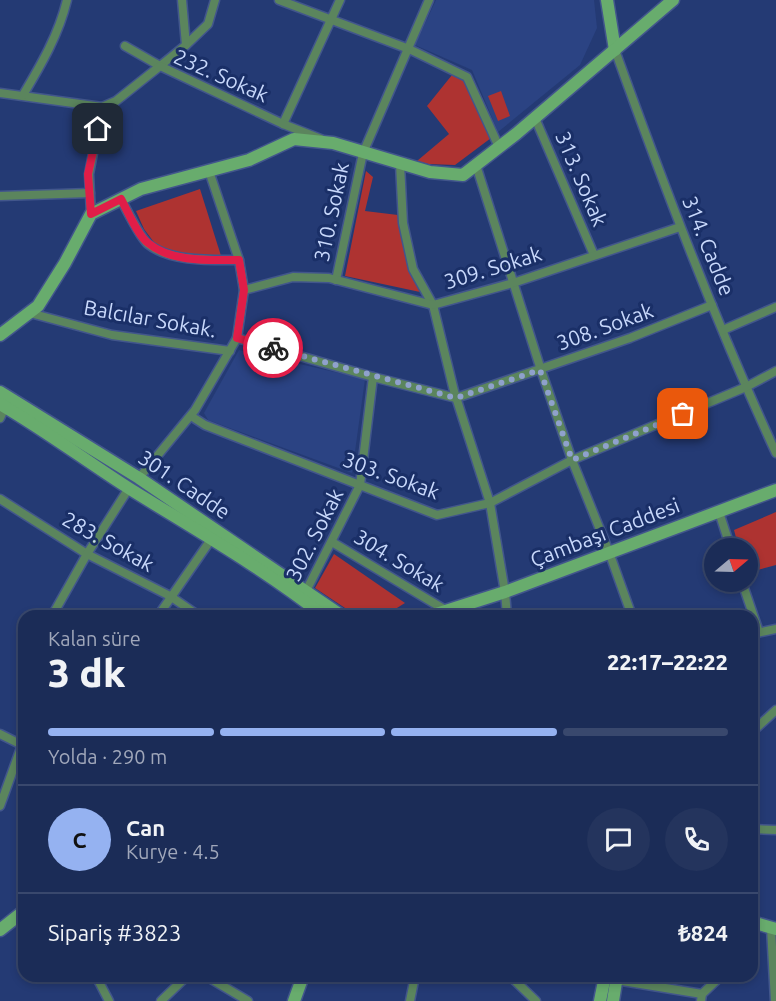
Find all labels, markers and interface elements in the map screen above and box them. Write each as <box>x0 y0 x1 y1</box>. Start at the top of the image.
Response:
street label: 232. Sokak <box>170 44 273 107</box>
pin <box>72 103 123 154</box>
icon: home <box>81 112 114 145</box>
street label: 313. Sokak <box>551 128 613 230</box>
street label: 310. Sokak <box>309 160 353 264</box>
street label: 314. Cadde <box>678 192 740 299</box>
street label: 309. Sokak <box>441 241 545 293</box>
street label: Balcılar Sokak. <box>82 295 218 341</box>
street label: 308. Sokak <box>553 297 656 355</box>
courier <box>243 318 303 378</box>
icon: bike <box>257 332 290 365</box>
pin <box>657 388 708 439</box>
icon: bag <box>666 397 699 430</box>
street label: 301. Cadde <box>134 445 235 524</box>
street label: 303. Sokak <box>340 447 443 504</box>
street label: 302. Sokak <box>281 484 348 585</box>
street label: Çambaşı Caddesi <box>527 493 683 572</box>
street label: 283. Sokak <box>59 506 159 576</box>
street label: 304. Sokak <box>350 524 449 597</box>
north arrow <box>704 538 758 592</box>
map controls <box>704 538 758 592</box>
text: Kalan süre <box>48 627 141 650</box>
text: 22:17–22:22 <box>607 649 728 674</box>
text: 3 dk <box>48 651 126 694</box>
text: Yolda · 290 m <box>48 745 167 768</box>
button: chat <box>587 808 650 871</box>
button: phone <box>665 808 728 871</box>
text: Can <box>126 815 165 840</box>
text: C <box>72 827 87 852</box>
text: Kurye · 4.5 <box>126 840 220 863</box>
text: Sipariş #3823 <box>48 920 181 945</box>
text: ₺824 <box>678 920 728 945</box>

